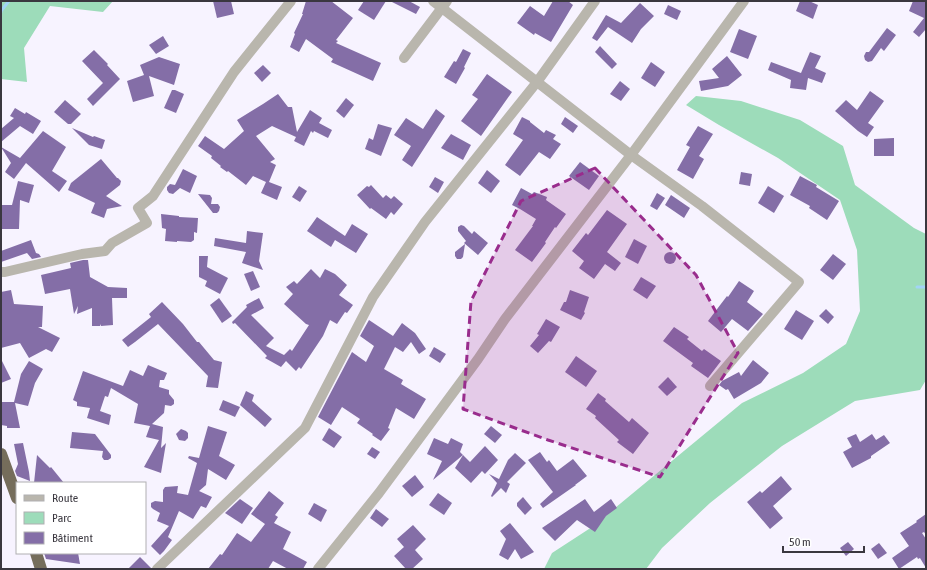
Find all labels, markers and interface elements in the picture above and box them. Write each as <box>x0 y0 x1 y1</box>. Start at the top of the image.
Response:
legend <box>16 482 146 554</box>
text: Route <box>52 491 78 505</box>
text: Parc <box>52 511 72 525</box>
scale bar <box>783 528 864 554</box>
text: Bâtiment <box>52 531 93 545</box>
text: 50 m <box>789 535 811 549</box>

